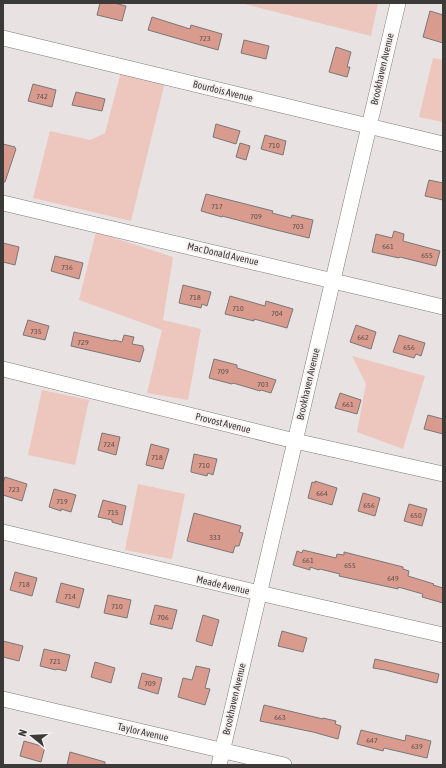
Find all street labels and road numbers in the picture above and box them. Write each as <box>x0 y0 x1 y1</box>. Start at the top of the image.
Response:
street label: Brookhaven Avenue <box>368 32 396 106</box>
street label: Bourdois Avenue <box>192 78 255 104</box>
street label: Mac Donald Avenue <box>186 240 260 268</box>
street label: Brookhaven Avenue <box>294 347 322 421</box>
street label: Provost Avenue <box>194 411 252 435</box>
street label: Meade Avenue <box>195 574 251 597</box>
street label: Brookhaven Avenue <box>220 662 248 736</box>
street label: Taylor Avenue <box>117 721 170 743</box>

